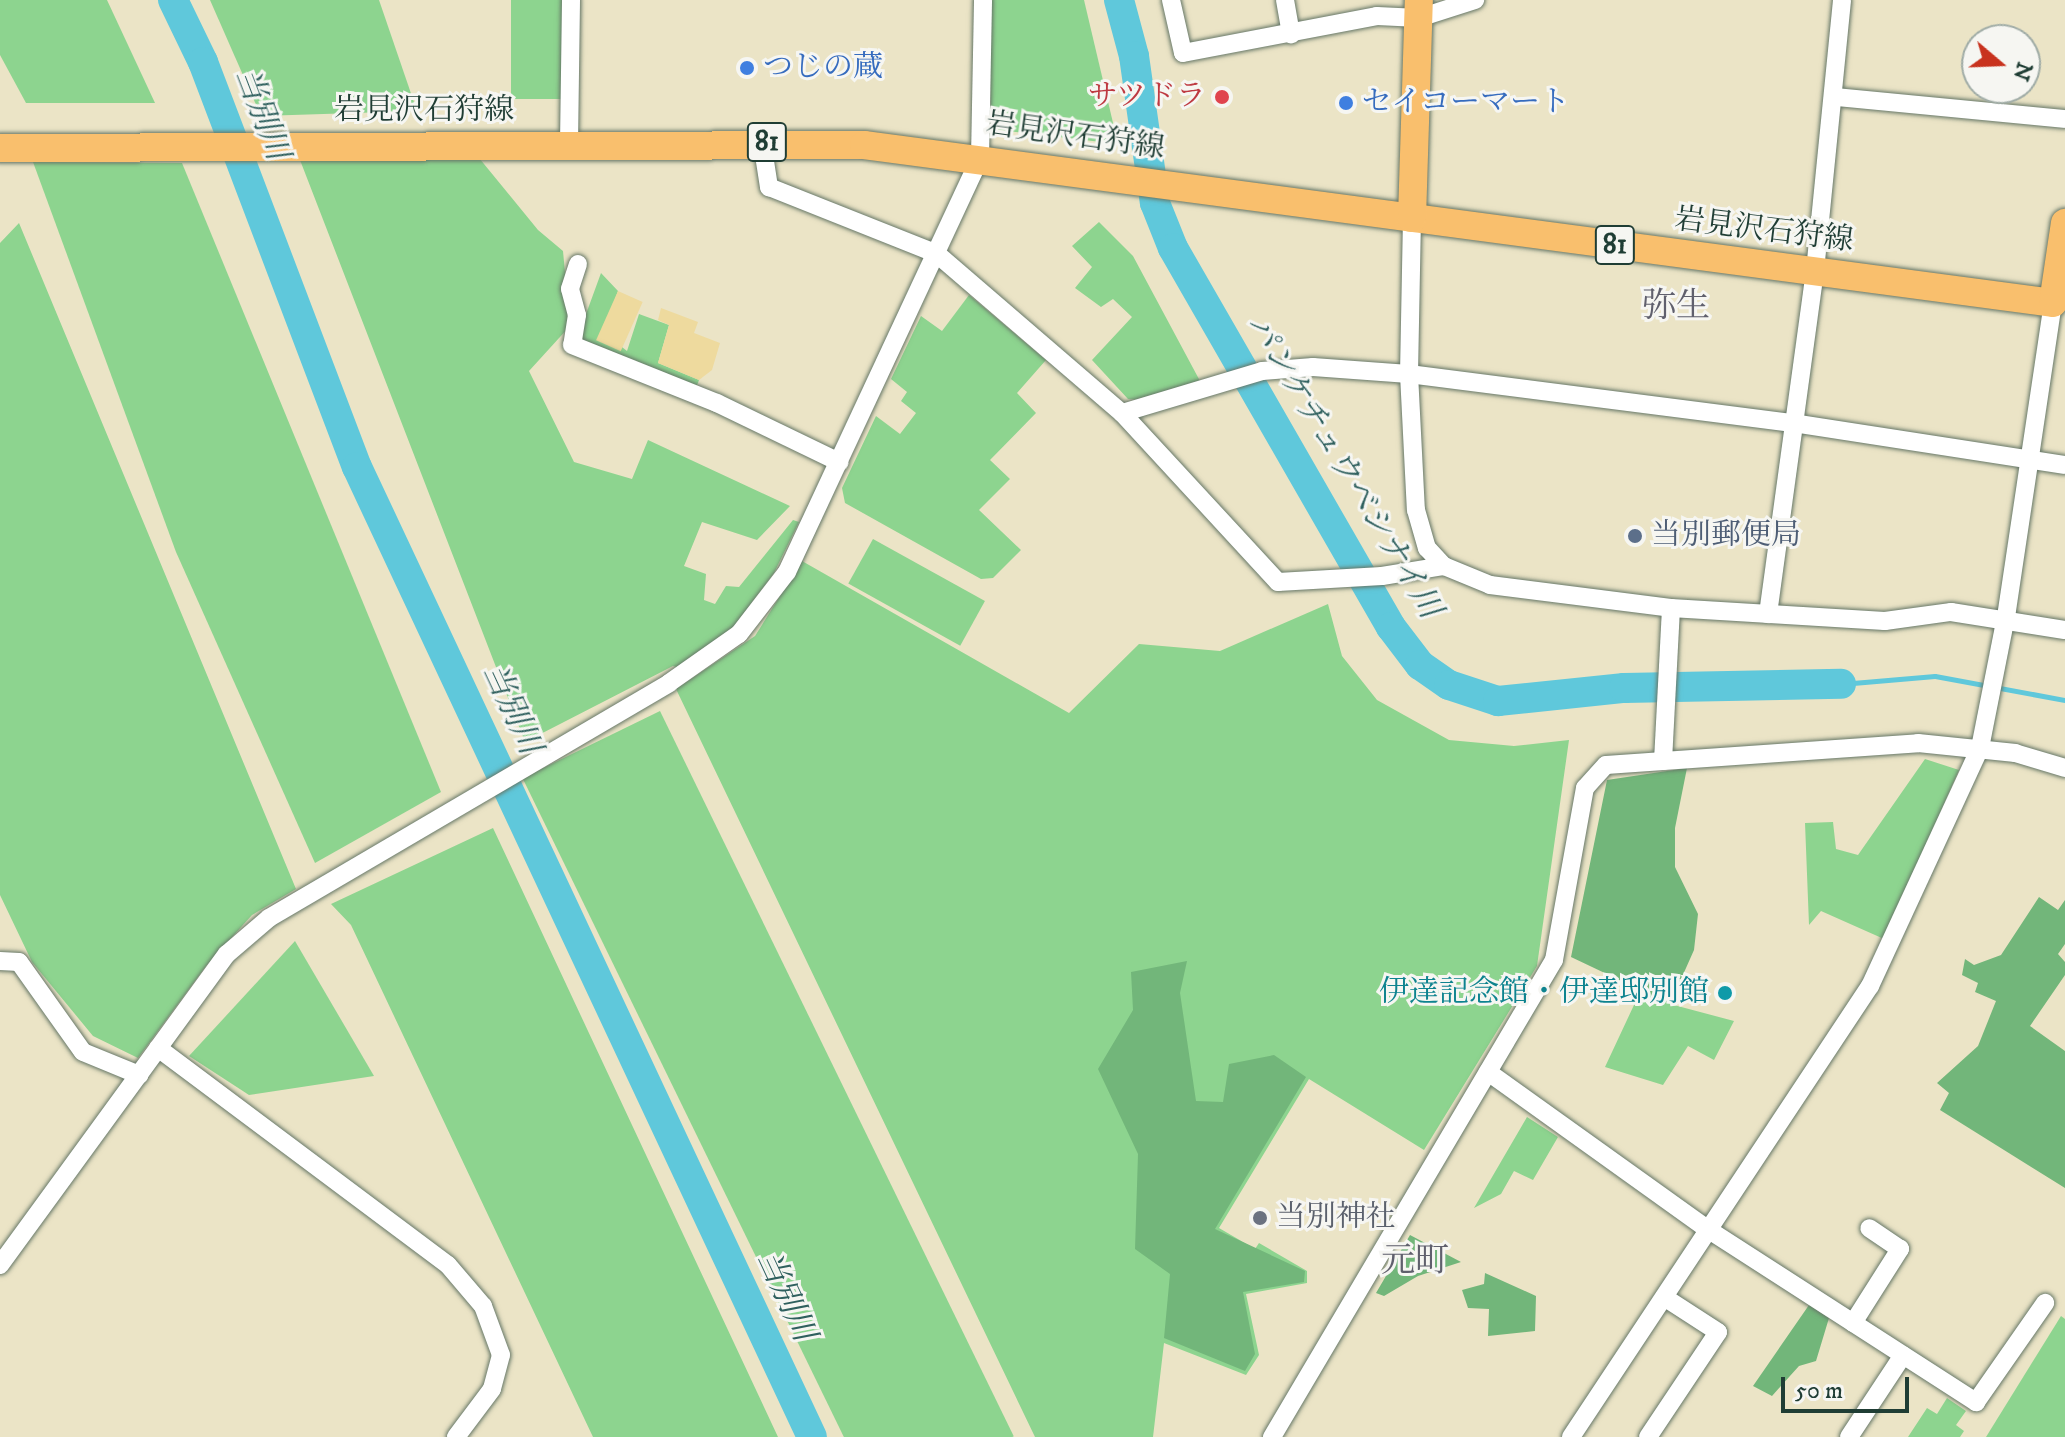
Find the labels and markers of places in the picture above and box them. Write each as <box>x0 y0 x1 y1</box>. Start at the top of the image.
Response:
place label: つじの蔵 <box>763 50 883 86</box>
marker: つじの蔵 <box>738 59 756 77</box>
place label: サツドラ <box>1086 79 1206 115</box>
place label: セイコーマート <box>1362 85 1572 121</box>
marker: サツドラ <box>1213 88 1231 106</box>
marker: セイコーマート <box>1337 94 1355 112</box>
place label: 当別郵便局 <box>1651 518 1801 554</box>
marker: 当別郵便局 <box>1626 527 1644 545</box>
place label: 伊達記念館・伊達邸別館 <box>1379 975 1709 1011</box>
marker: 伊達記念館・伊達邸別館 <box>1716 984 1734 1002</box>
place label: 当別神社 <box>1276 1200 1396 1236</box>
marker: 当別神社 <box>1251 1209 1269 1227</box>

